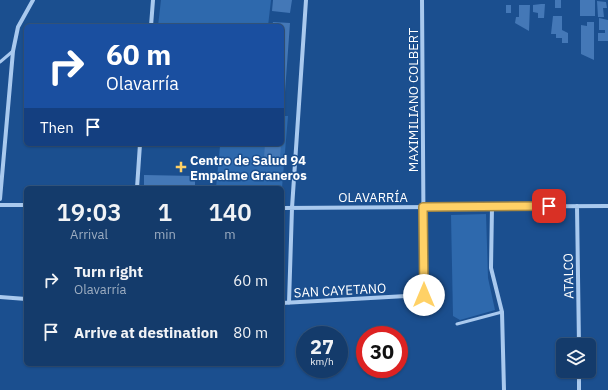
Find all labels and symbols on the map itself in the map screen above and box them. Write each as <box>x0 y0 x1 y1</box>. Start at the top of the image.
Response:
street label: MAXIMILIANO COLBERT <box>405 27 422 172</box>
place label: Centro de Salud 94 Empalme Graneros <box>190 152 307 184</box>
marker: Centro de Salud 94 Empalme Graneros <box>175 161 187 173</box>
street label: OLAVARRÍA <box>338 189 408 206</box>
pin <box>532 189 566 223</box>
street label: ATALCO <box>560 253 577 299</box>
position arrow <box>403 274 445 316</box>
street label: SAN CAYETANO <box>293 280 387 301</box>
speed limit sign: 30 <box>356 326 408 378</box>

